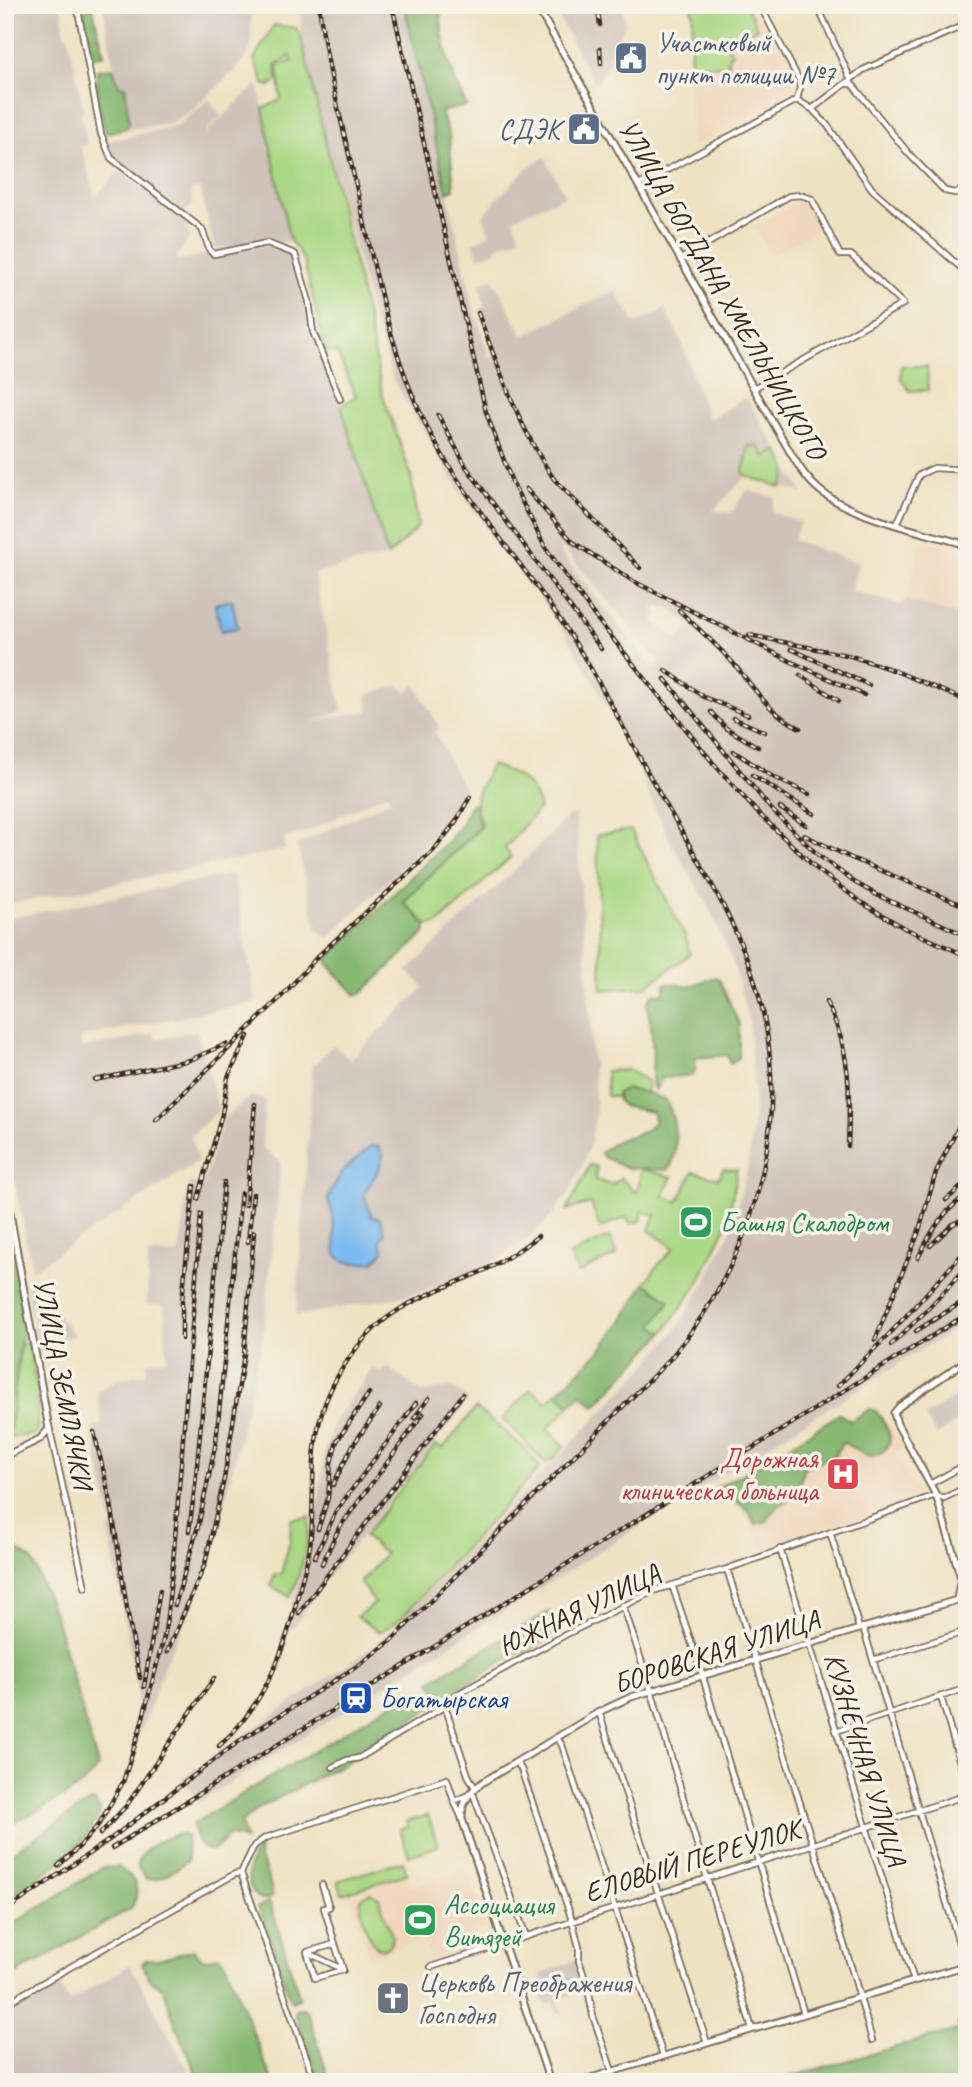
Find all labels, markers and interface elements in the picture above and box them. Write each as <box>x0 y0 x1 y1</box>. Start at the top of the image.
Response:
place label: Участковый пункт полиции №7 <box>656 25 837 92</box>
public building icon: Участковый пункт полиции №7 <box>612 39 650 77</box>
public building icon: СДЭК <box>565 110 603 148</box>
place label: СДЭК <box>499 112 566 147</box>
street label: УЛИЦА БОГДАНА ХМЕЛЬНИЦКОГО <box>611 113 836 468</box>
sports icon: Башня Скалодром <box>677 1203 715 1241</box>
place label: Башня Скалодром <box>720 1205 890 1240</box>
street label: УЛИЦА ЗЕМЛЯЧКИ <box>26 1275 102 1496</box>
place label: Дорожная клиническая больница <box>620 1441 820 1508</box>
hospital icon: Дорожная клиническая больница <box>824 1455 862 1493</box>
street label: ЮЖНАЯ УЛИЦА <box>493 1555 667 1664</box>
street label: БОРОВСКАЯ УЛИЦА <box>609 1601 825 1701</box>
street label: КУЗНЕЧНАЯ УЛИЦА <box>817 1649 915 1872</box>
station icon: Богатырская <box>337 1679 375 1717</box>
place label: Богатырская <box>380 1681 509 1716</box>
street label: ЕЛОВЫЙ ПЕРЕУЛОК <box>580 1809 810 1910</box>
place label: Ассоциация Витязей <box>444 1887 556 1954</box>
sports icon: Ассоциация Витязей <box>401 1901 439 1939</box>
place label: Церковь Преображения Господня <box>418 1965 633 2032</box>
church icon: Церковь Преображения Господня <box>374 1979 412 2017</box>

